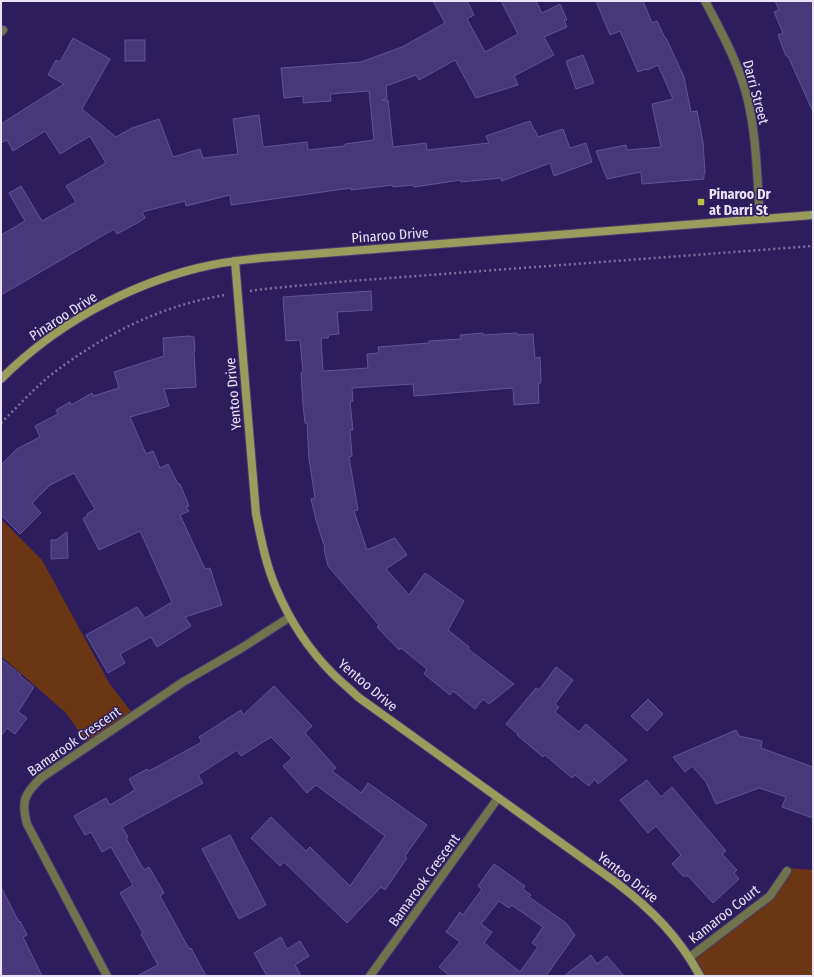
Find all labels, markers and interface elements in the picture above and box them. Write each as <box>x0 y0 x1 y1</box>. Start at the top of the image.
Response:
street label: Darri Street <box>739 58 772 127</box>
place label: Pinaroo Dr at Darri St <box>709 186 771 219</box>
marker: Pinaroo Dr at Darri St <box>696 197 706 207</box>
street label: Pinaroo Drive <box>351 224 429 247</box>
street label: Pinaroo Drive <box>26 288 100 345</box>
street label: Yentoo Drive <box>222 357 245 431</box>
street label: Yentoo Drive <box>334 656 401 715</box>
street label: Bamarook Crescent <box>24 703 125 780</box>
street label: Bamarook Crescent <box>385 830 464 930</box>
street label: Yentoo Drive <box>594 848 662 906</box>
street label: Kamaroo Court <box>685 881 763 947</box>

